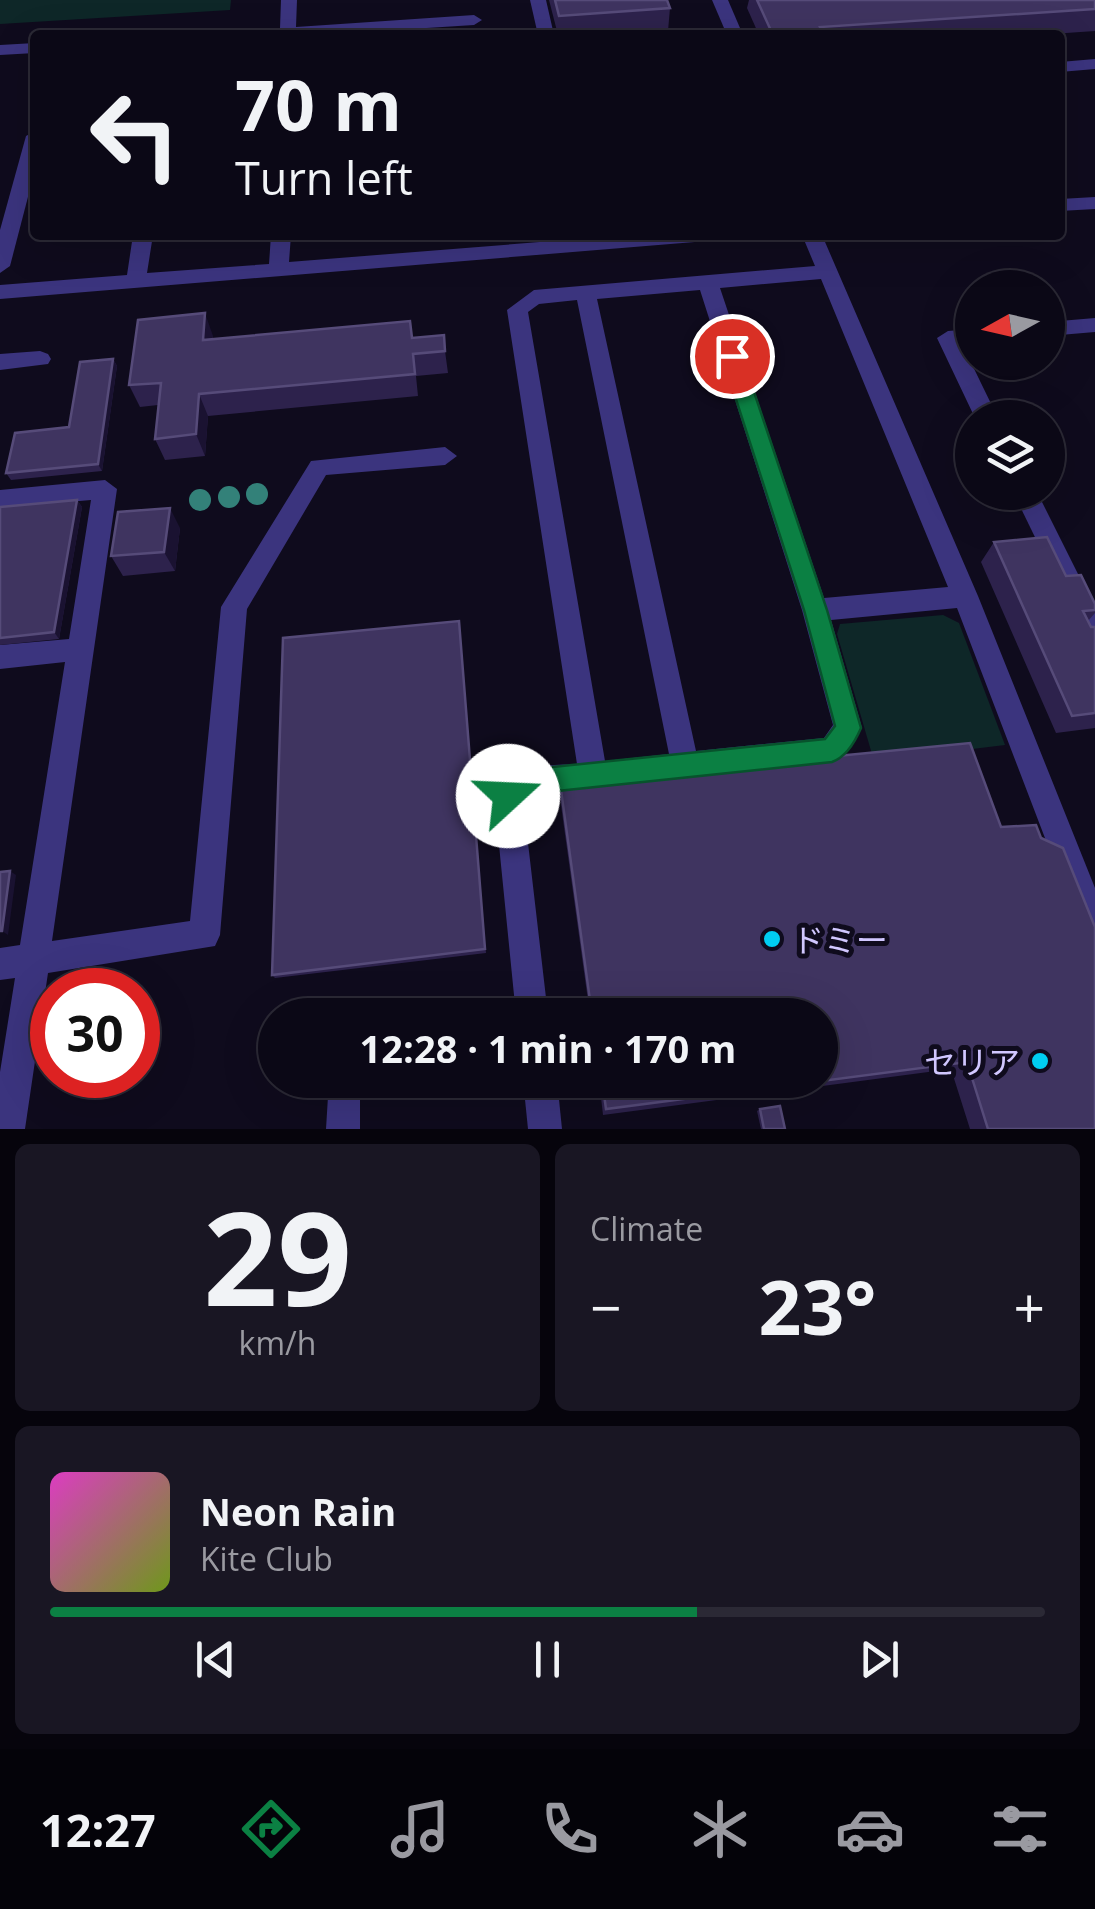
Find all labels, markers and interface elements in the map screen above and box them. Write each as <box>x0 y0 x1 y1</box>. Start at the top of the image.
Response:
text: 70 m <box>235 56 402 152</box>
icon: left <box>70 70 200 200</box>
text: Turn left <box>235 147 413 208</box>
north arrow <box>955 270 1065 380</box>
map controls <box>955 270 1065 510</box>
pin <box>690 314 775 399</box>
icon: arrive <box>705 329 760 384</box>
button: layers <box>955 400 1065 510</box>
position arrow <box>456 744 560 848</box>
place label: ドミー <box>792 918 888 961</box>
marker: ドミー <box>761 928 783 950</box>
speed limit sign: 30 <box>30 968 160 1098</box>
text: 12:28 · 1 min · 170 m <box>360 1022 736 1074</box>
place label: セリア <box>924 1040 1020 1083</box>
marker: セリア <box>1029 1050 1051 1072</box>
text: 29 <box>203 1167 352 1344</box>
text: Climate <box>590 1207 703 1250</box>
text: 23° <box>759 1255 876 1357</box>
text: − <box>590 1269 621 1344</box>
text: + <box>1014 1269 1045 1344</box>
text: km/h <box>239 1321 316 1364</box>
text: Neon Rain <box>200 1485 396 1537</box>
text: Kite Club <box>200 1537 333 1580</box>
icon: previous <box>188 1632 243 1687</box>
icon: pause <box>520 1632 575 1687</box>
icon: next <box>852 1632 907 1687</box>
icon: directions <box>236 1794 306 1864</box>
icon: music <box>385 1794 455 1864</box>
icon: phone <box>535 1794 605 1864</box>
icon: climate <box>685 1794 755 1864</box>
icon: car <box>835 1794 905 1864</box>
icon: filters <box>985 1794 1055 1864</box>
text: 12:27 <box>40 1799 156 1860</box>

